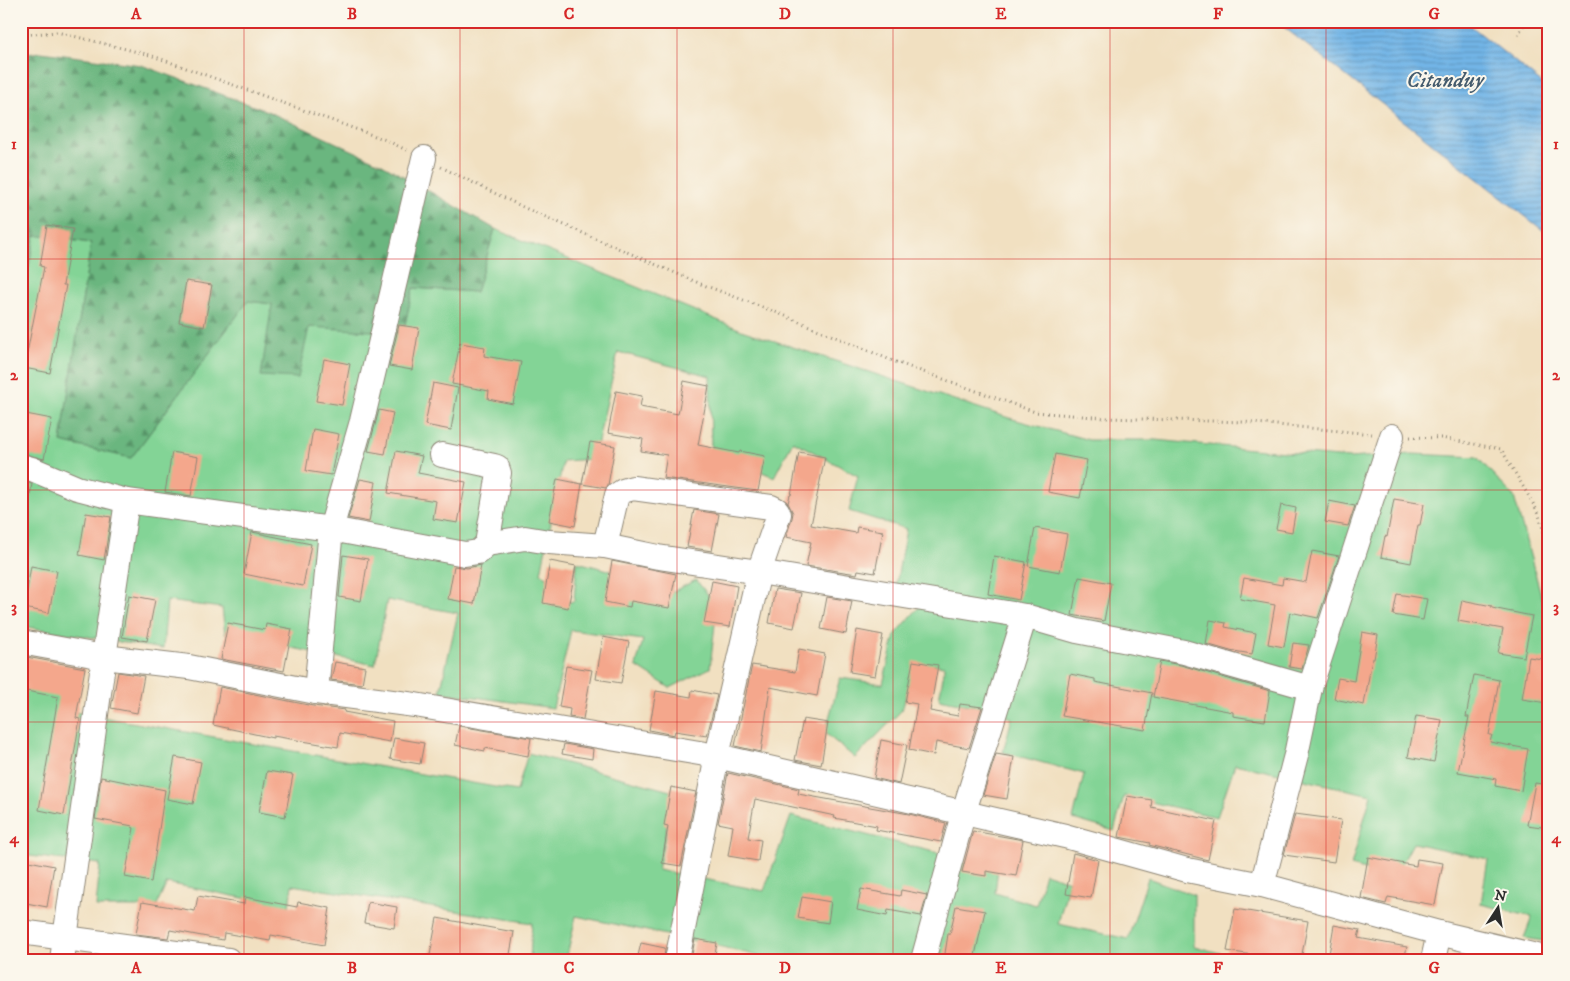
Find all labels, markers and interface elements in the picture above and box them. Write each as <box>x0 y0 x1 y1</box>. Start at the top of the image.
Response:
text: A <box>130 4 142 24</box>
text: B <box>347 4 357 24</box>
text: C <box>564 4 574 24</box>
text: D <box>779 4 791 24</box>
text: E <box>995 4 1007 24</box>
text: F <box>1213 4 1223 24</box>
text: G <box>1428 4 1440 24</box>
water label: Citanduy <box>1406 67 1485 94</box>
text: 1 <box>11 134 17 154</box>
text: 1 <box>1553 134 1559 154</box>
text: 2 <box>10 365 19 385</box>
text: 2 <box>1552 365 1561 385</box>
text: 3 <box>11 597 17 617</box>
text: 3 <box>1553 597 1559 617</box>
text: 4 <box>8 828 19 848</box>
text: 4 <box>1550 828 1561 848</box>
north arrow <box>1472 884 1522 934</box>
text: N <box>1493 886 1508 906</box>
text: A <box>130 958 142 978</box>
text: B <box>347 958 357 978</box>
text: C <box>564 958 574 978</box>
text: D <box>779 958 791 978</box>
text: E <box>995 958 1007 978</box>
text: F <box>1213 958 1223 978</box>
text: G <box>1428 958 1440 978</box>

